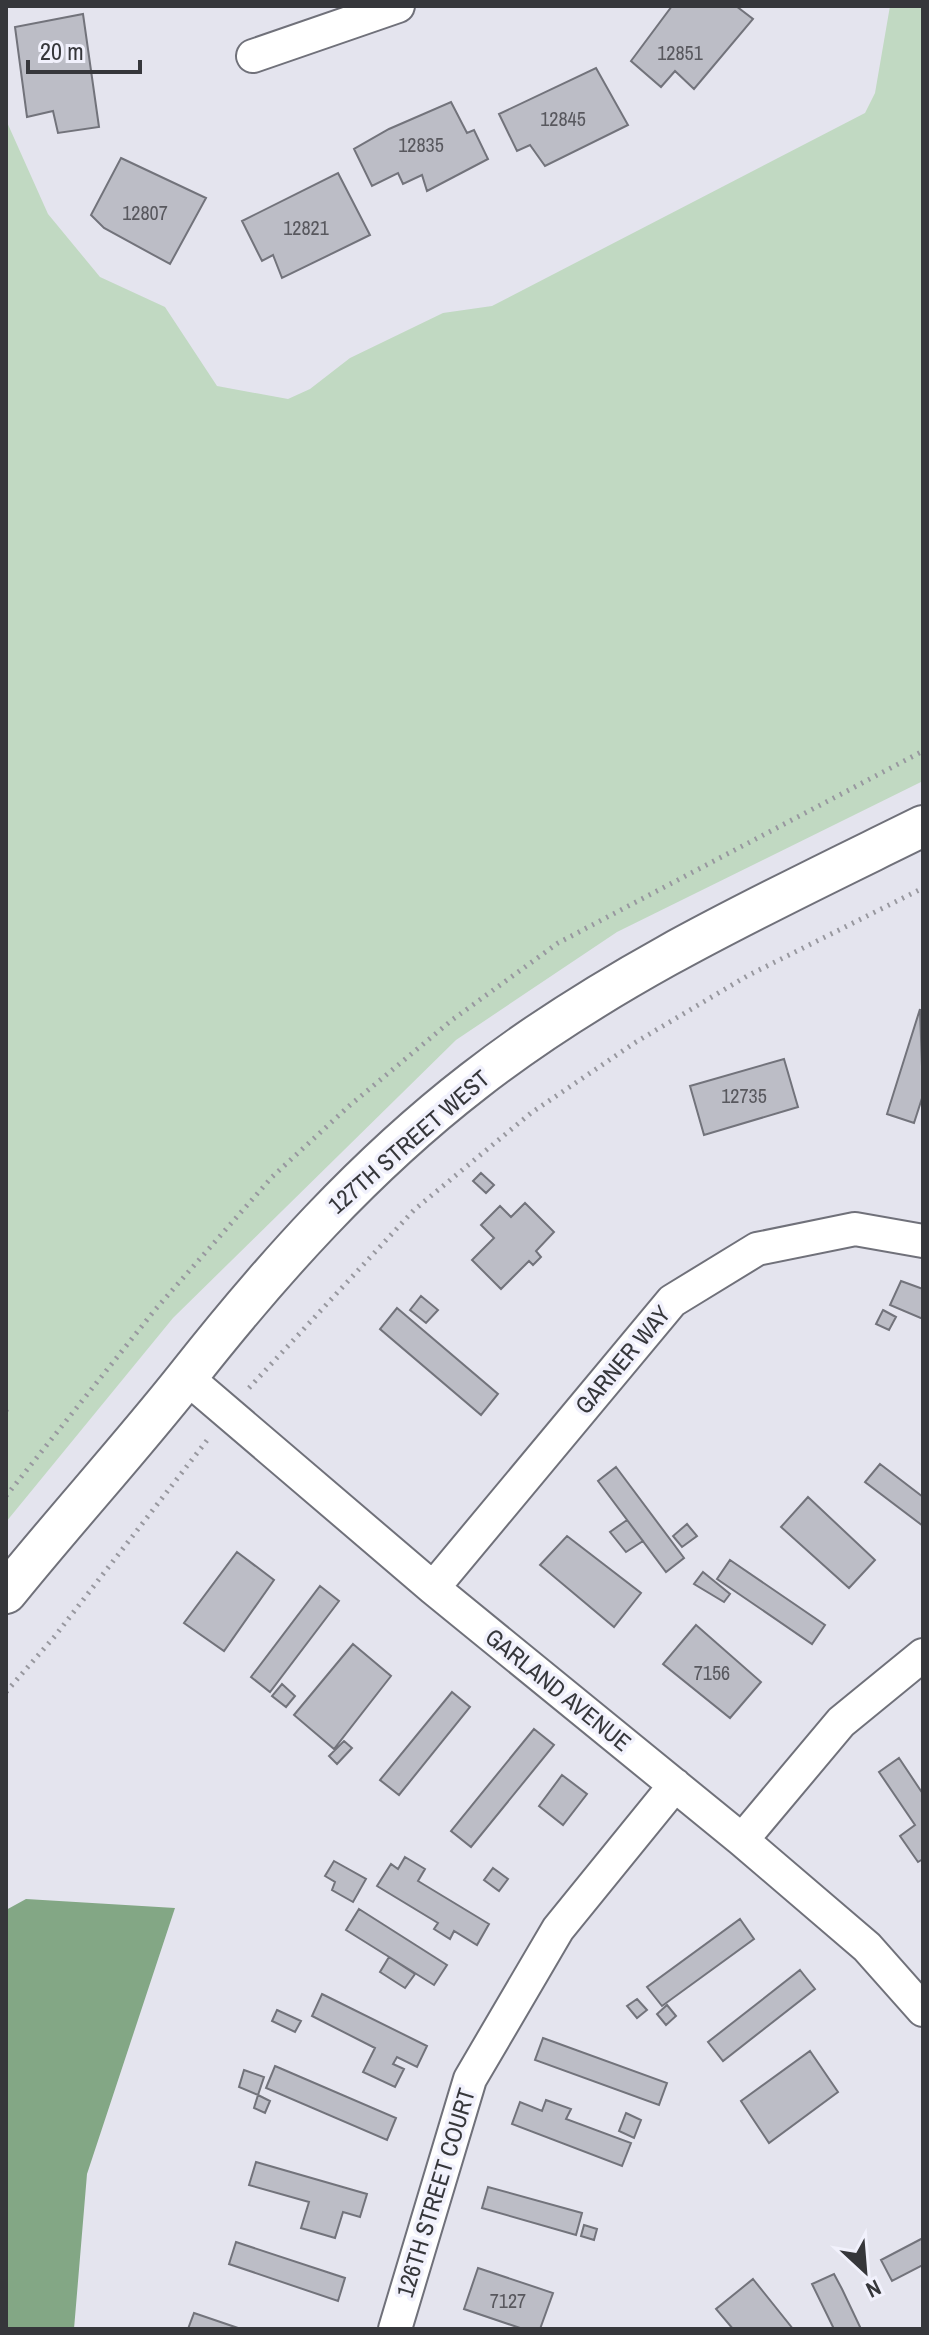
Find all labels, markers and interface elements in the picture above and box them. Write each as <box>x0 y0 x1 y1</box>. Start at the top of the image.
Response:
scale bar <box>28 24 140 74</box>
text: 20 m <box>40 35 84 67</box>
house number: 12851 <box>657 39 703 66</box>
house number: 12845 <box>540 105 586 132</box>
house number: 12835 <box>398 131 444 158</box>
house number: 12807 <box>122 199 168 226</box>
house number: 12821 <box>283 214 329 241</box>
street label: 127TH STREET WEST <box>321 1062 496 1220</box>
house number: 12735 <box>721 1082 767 1109</box>
street label: GARNER WAY <box>567 1298 677 1420</box>
street label: GARLAND AVENUE <box>479 1620 638 1758</box>
house number: 7156 <box>694 1659 730 1686</box>
street label: 126TH STREET COURT <box>388 2084 482 2301</box>
north arrow <box>825 2231 905 2311</box>
text: N <box>861 2273 886 2305</box>
house number: 7127 <box>490 2287 526 2314</box>

